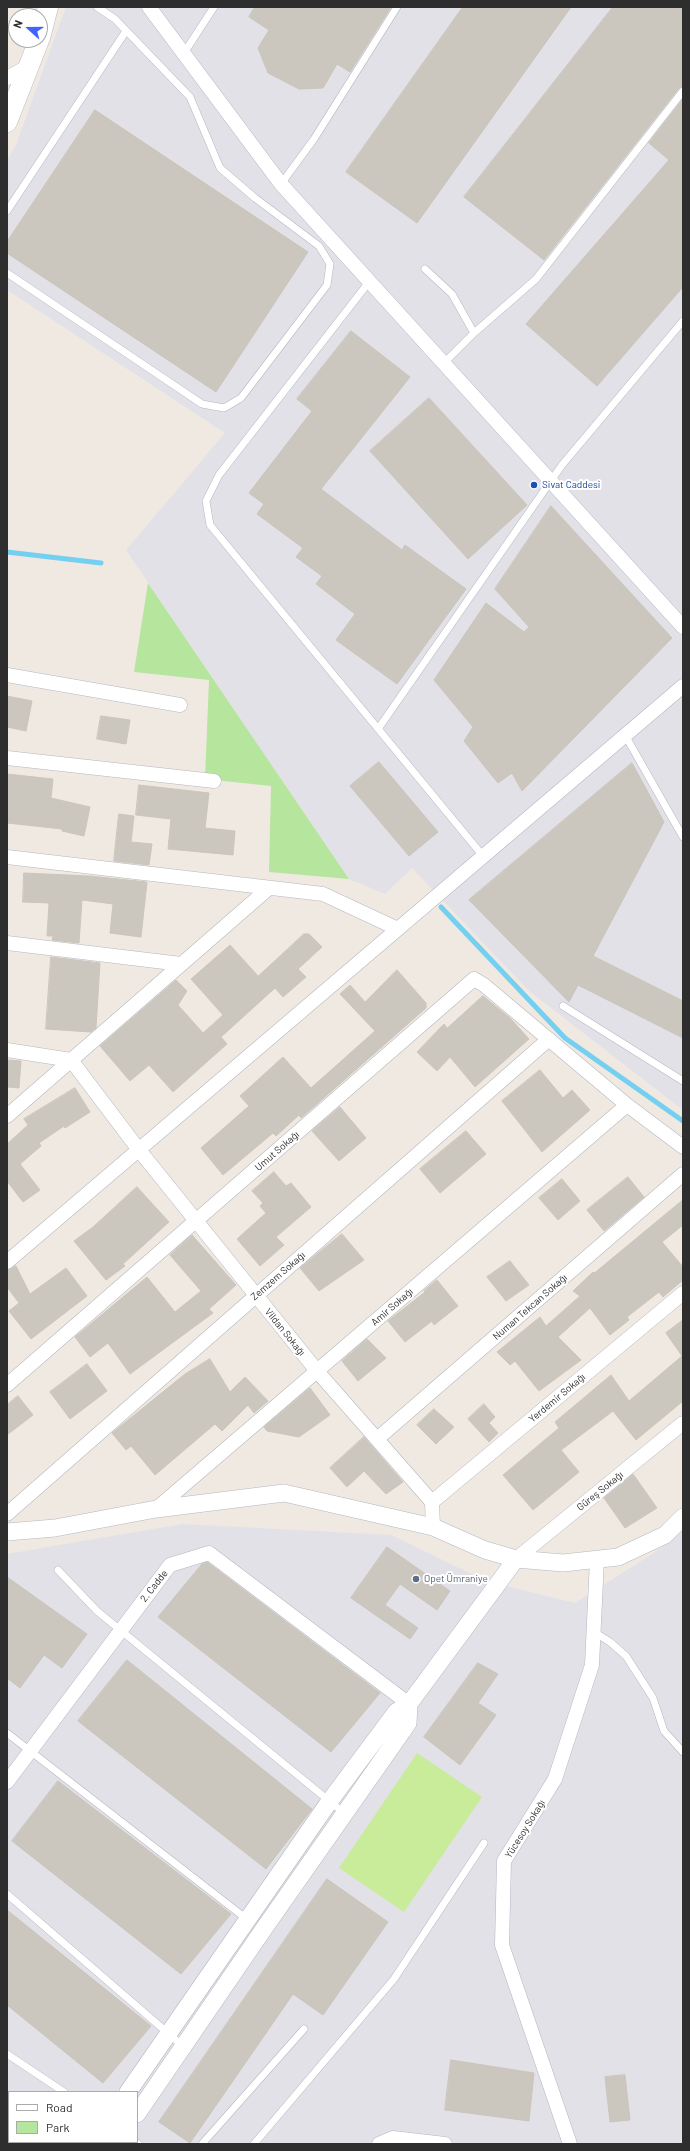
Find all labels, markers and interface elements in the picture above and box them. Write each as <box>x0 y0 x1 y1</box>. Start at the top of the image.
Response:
north arrow <box>8 8 48 48</box>
text: N <box>10 18 25 30</box>
place label: Sivat Caddesi <box>542 479 600 491</box>
marker: Sivat Caddesi <box>529 480 539 490</box>
street label: Umut Sokağı <box>252 1129 302 1173</box>
street label: Zemzem Sokağı <box>248 1249 308 1303</box>
street label: Numan Tekcan Sokağı <box>490 1271 570 1343</box>
street label: Amir Sokağı <box>369 1286 415 1328</box>
street label: Vildan Sokağı <box>262 1306 308 1358</box>
street label: Yerdemir Sokağı <box>526 1371 588 1425</box>
street label: Güreş Sokağı <box>574 1469 626 1513</box>
street label: 2. Cadde <box>138 1568 170 1604</box>
place label: Opet Ümraniye <box>424 1573 488 1585</box>
marker: Opet Ümraniye <box>411 1574 421 1584</box>
street label: Yücesoy Sokağı <box>502 1798 548 1860</box>
legend <box>8 2091 138 2143</box>
text: Road <box>46 2100 73 2114</box>
text: Park <box>46 2120 70 2134</box>

